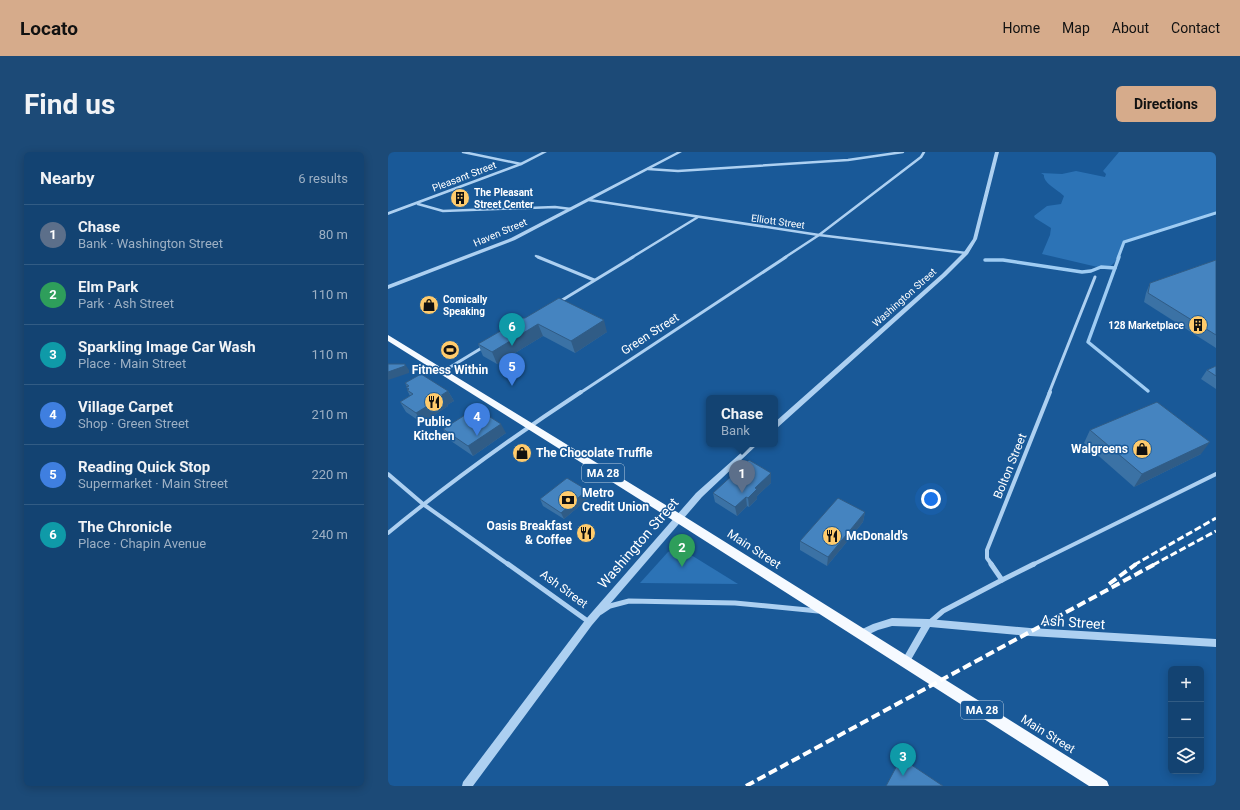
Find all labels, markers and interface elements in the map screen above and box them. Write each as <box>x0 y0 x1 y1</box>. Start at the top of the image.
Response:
text: Locato <box>20 17 78 40</box>
text: Home <box>1002 20 1040 36</box>
text: Map <box>1062 20 1090 36</box>
text: About <box>1112 20 1149 36</box>
text: Contact <box>1171 20 1220 36</box>
button: Directions <box>1116 86 1216 122</box>
text: Find us <box>24 88 115 121</box>
street label: Pleasant Street <box>431 159 498 194</box>
text: Nearby <box>40 168 95 188</box>
text: 6 results <box>298 171 348 186</box>
building icon: The Pleasant Street Center <box>449 187 471 209</box>
place label: The Pleasant Street Center <box>474 187 534 210</box>
street label: Elliott Street <box>750 212 805 231</box>
street label: Haven Street <box>472 216 529 249</box>
text: Chase <box>78 218 120 236</box>
text: 1 <box>49 227 57 242</box>
text: 80 m <box>319 227 348 242</box>
text: Bank · Washington Street <box>78 236 223 251</box>
street label: Washington Street <box>870 266 938 329</box>
text: Elm Park <box>78 278 138 296</box>
text: 2 <box>49 287 57 302</box>
text: 110 m <box>311 287 348 302</box>
shop icon: Comically Speaking <box>418 294 440 316</box>
place label: Comically Speaking <box>443 294 488 317</box>
text: Park · Ash Street <box>78 296 174 311</box>
street label: Green Street <box>618 310 682 358</box>
pin: 6 <box>499 313 525 346</box>
building icon: 128 Marketplace <box>1187 314 1209 336</box>
place label: 128 Marketplace <box>1108 320 1185 331</box>
text: Sparkling Image Car Wash <box>78 338 256 356</box>
sports icon: Fitness Within <box>439 339 461 361</box>
text: 3 <box>49 347 57 362</box>
text: 110 m <box>311 347 348 362</box>
pin: 5 <box>499 353 525 386</box>
text: Place · Main Street <box>78 356 186 371</box>
place label: Fitness Within <box>412 363 489 377</box>
restaurant icon: Public Kitchen <box>423 391 445 413</box>
popup <box>706 395 778 447</box>
text: Village Carpet <box>78 398 173 416</box>
pin: 4 <box>464 403 490 436</box>
text: Chase <box>721 405 763 423</box>
text: 4 <box>49 407 57 422</box>
text: 210 m <box>311 407 348 422</box>
place label: Public Kitchen <box>413 415 455 443</box>
text: Shop · Green Street <box>78 416 189 431</box>
text: Bank <box>721 423 750 438</box>
street label: Bolton Street <box>991 431 1029 501</box>
shop icon: Walgreens <box>1131 438 1153 460</box>
shop icon: The Chocolate Truffle <box>511 442 533 464</box>
place label: Walgreens <box>1071 442 1128 456</box>
place label: The Chocolate Truffle <box>536 446 653 460</box>
text: Reading Quick Stop <box>78 458 210 476</box>
pin: 1 <box>729 460 755 493</box>
road number: MA 28 <box>582 464 624 482</box>
text: 5 <box>49 467 57 482</box>
text: 220 m <box>311 467 348 482</box>
text: Supermarket · Main Street <box>78 476 228 491</box>
place label: Metro Credit Union <box>582 486 649 514</box>
bank icon: Metro Credit Union <box>557 489 579 511</box>
your location <box>921 489 941 509</box>
street label: Washington Street <box>594 494 682 591</box>
text: The Chronicle <box>78 518 172 536</box>
place label: Oasis Breakfast & Coffee <box>487 519 573 547</box>
restaurant icon: Oasis Breakfast & Coffee <box>575 522 597 544</box>
restaurant icon: McDonald's <box>821 525 843 547</box>
street label: Main Street <box>725 526 784 572</box>
text: 6 <box>49 527 57 542</box>
text: 240 m <box>311 527 348 542</box>
place label: McDonald's <box>846 529 908 543</box>
pin: 2 <box>669 534 695 567</box>
text: Place · Chapin Avenue <box>78 536 206 551</box>
street label: Ash Street <box>538 567 591 611</box>
street label: Ash Street <box>1040 612 1106 632</box>
map controls <box>1168 666 1204 774</box>
button: + <box>1168 666 1204 702</box>
road number: MA 28 <box>961 701 1003 719</box>
button: − <box>1168 702 1204 738</box>
street label: Main Street <box>1018 712 1078 756</box>
button: layers <box>1168 738 1204 774</box>
pin: 3 <box>890 743 916 776</box>

